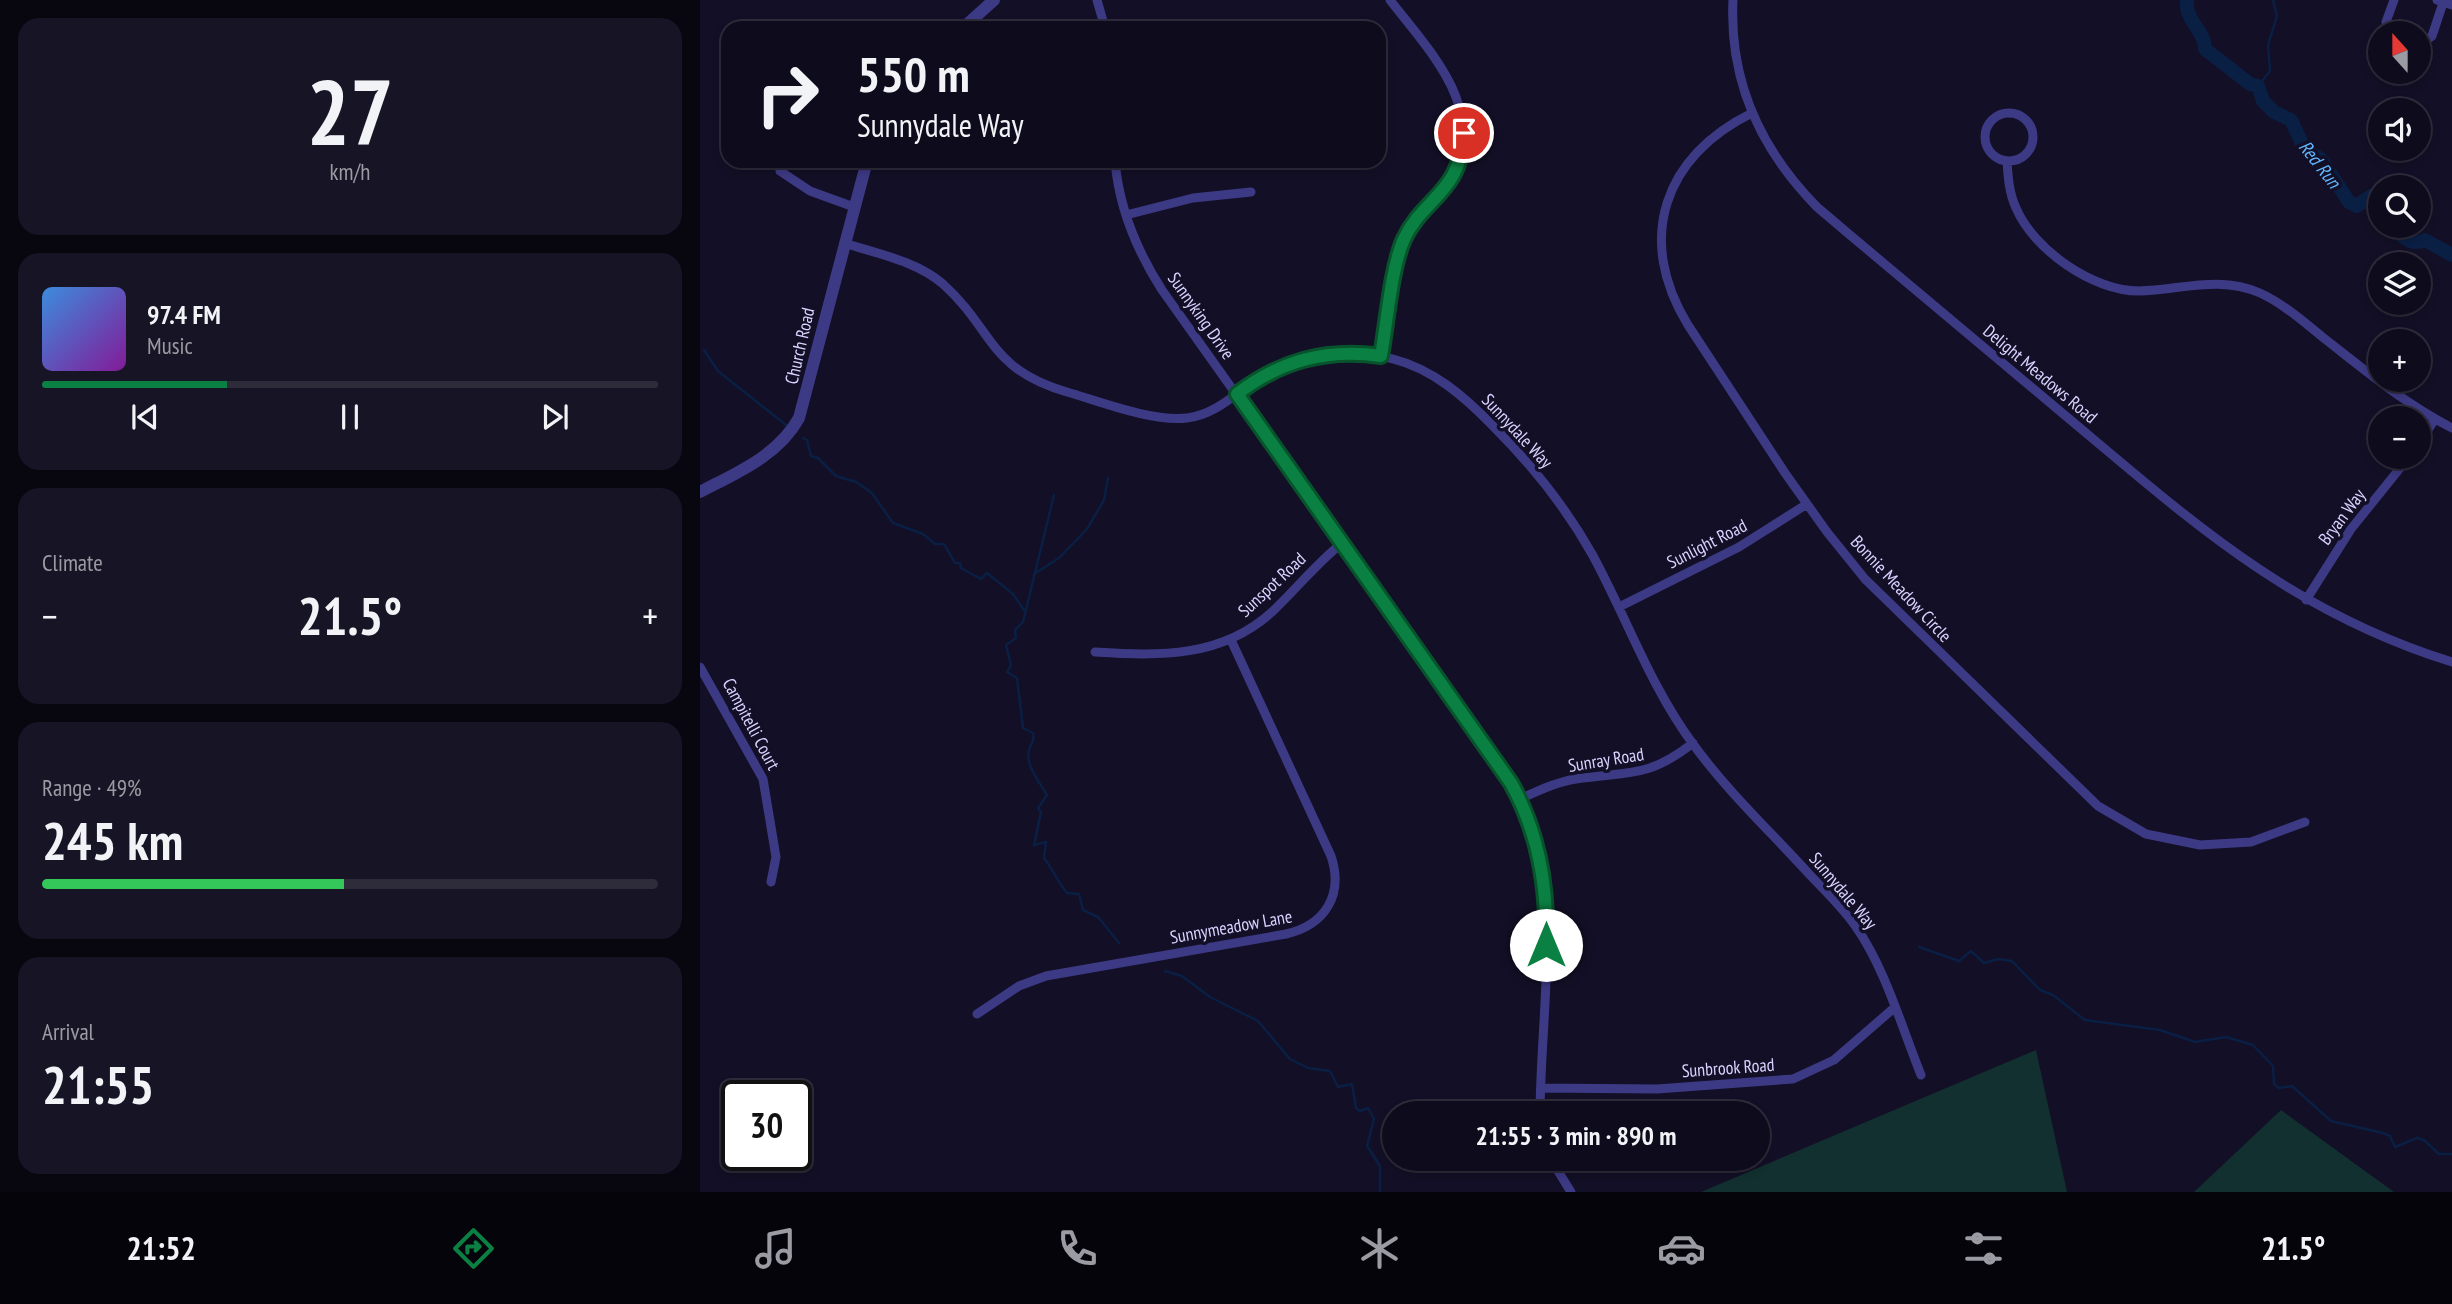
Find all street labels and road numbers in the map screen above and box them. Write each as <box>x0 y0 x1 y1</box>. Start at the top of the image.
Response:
street label: Sunnyking Drive <box>1163 268 1240 364</box>
street label: Church Road <box>780 305 819 386</box>
street label: Delight Meadows Road <box>1978 319 2102 428</box>
street label: Sunnydale Way <box>1477 389 1558 473</box>
street label: Bryan Way <box>2313 484 2370 549</box>
street label: Sunlight Road <box>1663 514 1751 573</box>
street label: Bonnie Meadow Circle <box>1846 530 1957 647</box>
street label: Sunspot Road <box>1233 547 1310 622</box>
street label: Campitelli Court <box>718 674 785 774</box>
street label: Sunray Road <box>1566 742 1645 777</box>
street label: Sunnydale Way <box>1804 847 1882 934</box>
street label: Sunnymeadow Lane <box>1168 904 1294 949</box>
street label: Sunbrook Road <box>1681 1053 1775 1082</box>

